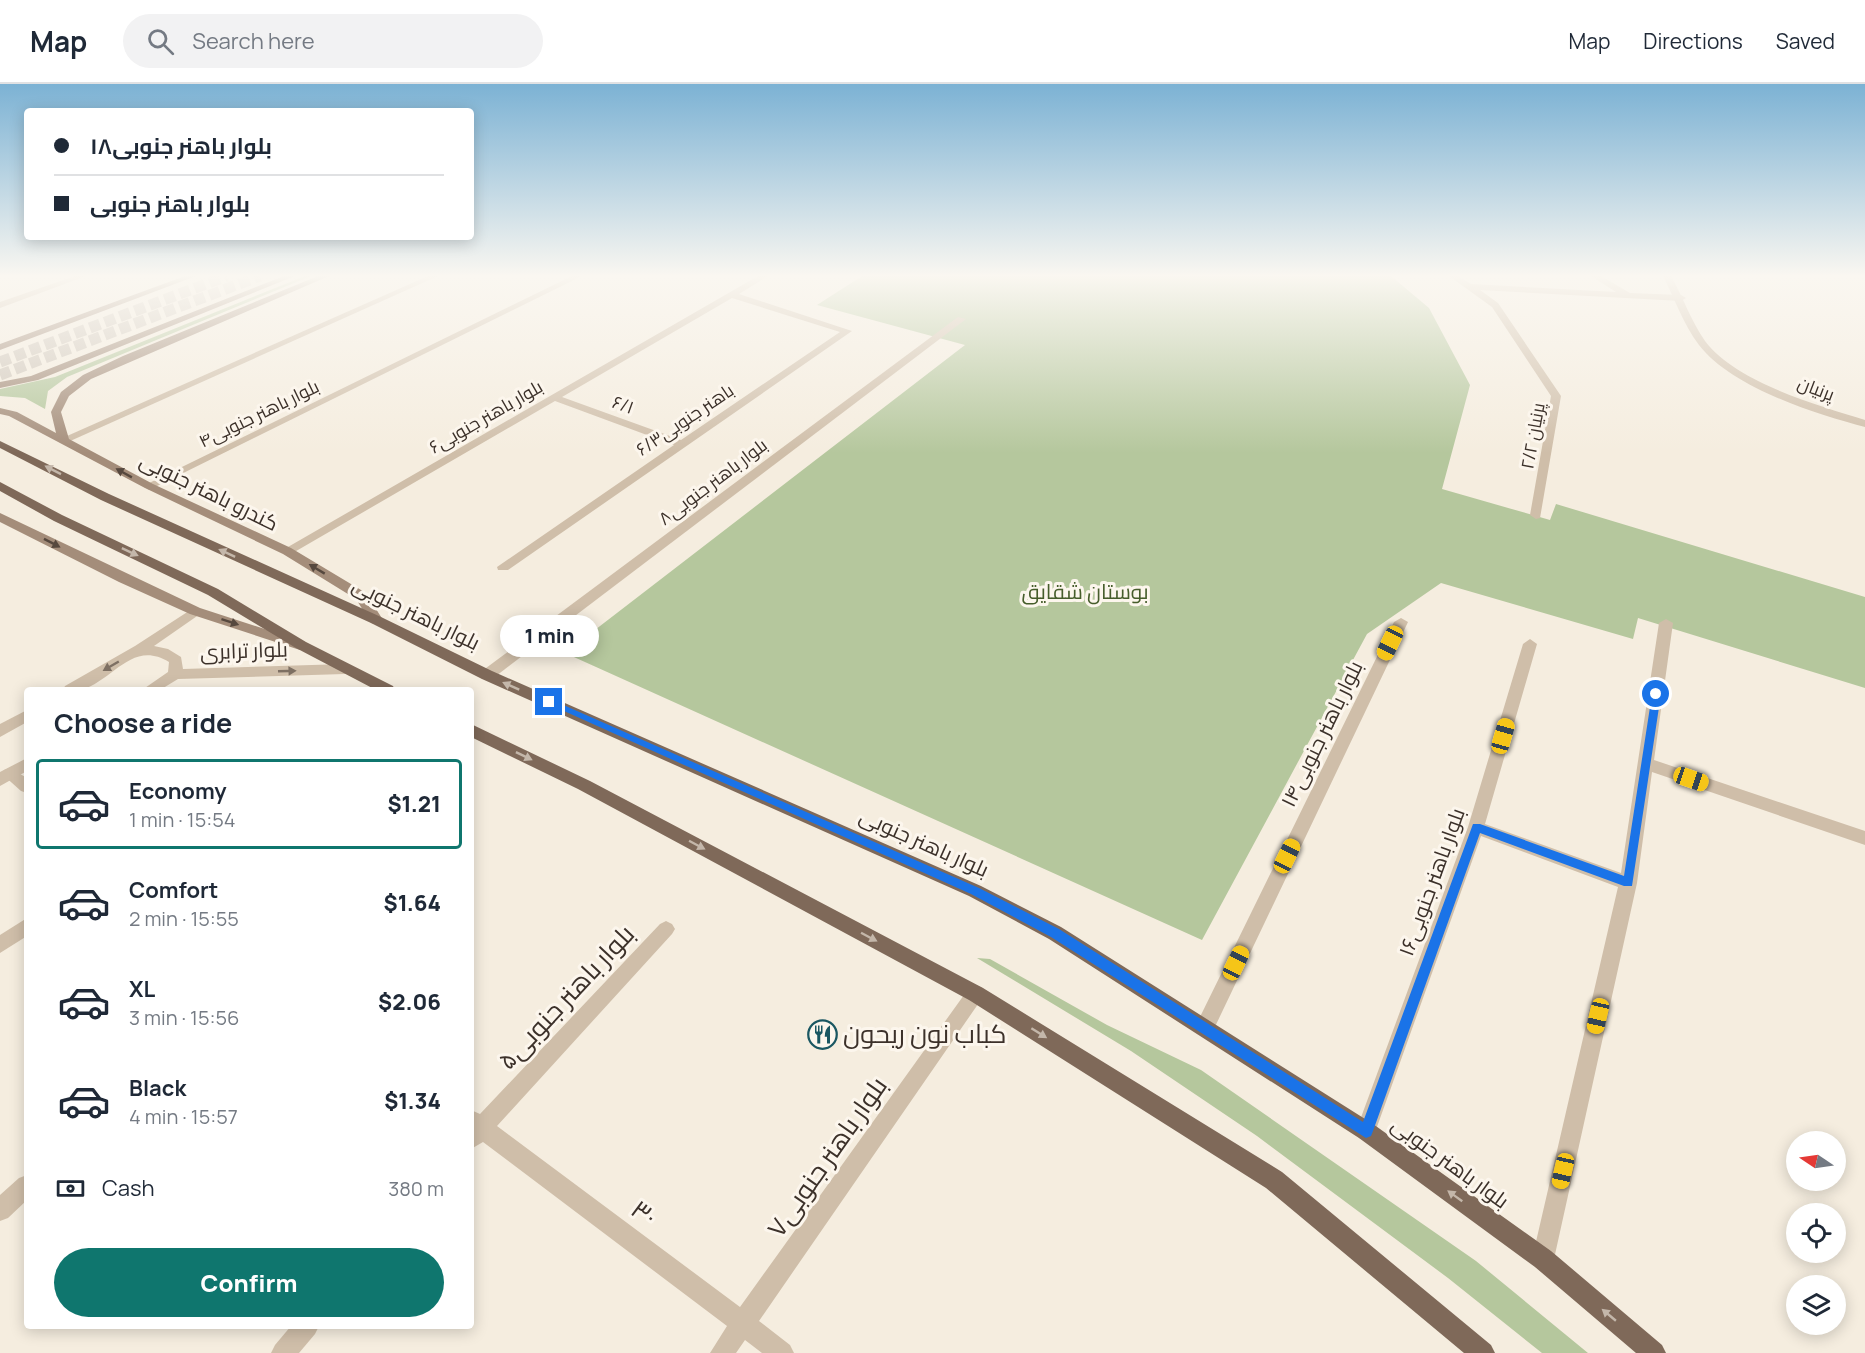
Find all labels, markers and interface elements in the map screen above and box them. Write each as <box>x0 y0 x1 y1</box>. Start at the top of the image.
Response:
search box <box>123 14 543 68</box>
text: Map <box>30 22 87 60</box>
icon: search <box>144 25 177 58</box>
text: Search here <box>192 26 315 56</box>
text: Map <box>1569 27 1610 55</box>
text: Directions <box>1643 27 1743 55</box>
text: Saved <box>1776 27 1835 55</box>
text: ۱۸بلوار باهنر جنوبی <box>90 131 272 161</box>
text: بلوار باهنر جنوبی <box>90 189 250 219</box>
street label: پرنیان <box>1794 370 1838 407</box>
street label: بلوار باهنر جنوبی۴ <box>194 374 323 453</box>
street label: بلوار باهنر جنوبی۶ <box>424 374 547 458</box>
street label: ۶/۳باهنر جنوبی <box>631 378 738 461</box>
street label: ۶/۱ <box>609 389 637 419</box>
street label: پرنیان ۲/۲ <box>1514 400 1551 471</box>
street label: ۸بلوار باهنر جنوبی <box>653 432 772 530</box>
street label: کندرو باهنر جنوبی <box>135 445 283 537</box>
one-way arrow <box>44 466 61 475</box>
one-way arrow <box>115 468 132 478</box>
one-way arrow <box>44 538 61 548</box>
one-way arrow <box>121 548 138 557</box>
one-way arrow <box>218 549 235 558</box>
one-way arrow <box>309 564 325 575</box>
street label: بلوار باهنر جنوبی <box>348 570 485 656</box>
park label: بوستان شقایق <box>1021 577 1149 605</box>
callout: 1 min <box>500 615 598 657</box>
one-way arrow <box>221 618 239 627</box>
text: 1 min <box>524 622 575 649</box>
car <box>1374 623 1406 663</box>
street label: بلوار ترابری <box>200 634 288 666</box>
street label: بلوار باهنر جنوبی۱۴ <box>1274 656 1369 811</box>
one-way arrow <box>103 661 119 672</box>
one-way arrow <box>277 666 296 675</box>
route start <box>1642 680 1669 707</box>
one-way arrow <box>502 681 519 690</box>
route end <box>535 688 562 715</box>
text: Choose a ride <box>54 704 232 741</box>
car <box>1489 716 1517 756</box>
one-way arrow <box>515 751 532 760</box>
car <box>1671 765 1711 793</box>
text: Economy <box>129 776 227 806</box>
icon: car <box>57 777 111 831</box>
text: $1.21 <box>387 789 441 819</box>
street label: بلوار باهنر جنوبی <box>855 801 994 883</box>
street label: بلوار باهنر جنوبی۱۶ <box>1391 804 1471 959</box>
text: 1 min · 15:54 <box>129 806 236 833</box>
car <box>1271 836 1303 876</box>
one-way arrow <box>689 840 706 850</box>
text: Comfort <box>129 875 218 905</box>
icon: car <box>57 876 111 930</box>
text: $1.64 <box>384 888 441 918</box>
text: 2 min · 15:55 <box>129 905 239 932</box>
street label: ۵بلوار باهنر جنوبی <box>489 916 642 1077</box>
one-way arrow <box>861 932 878 942</box>
car <box>1220 943 1252 983</box>
text: XL <box>129 974 155 1004</box>
icon: car <box>57 975 111 1029</box>
text: $2.06 <box>378 987 441 1017</box>
car <box>1585 996 1611 1036</box>
text: 3 min · 15:56 <box>129 1004 239 1031</box>
place label: کباب نون ریحون <box>843 1015 1007 1051</box>
restaurant icon: کباب نون ریحون <box>806 1018 838 1050</box>
one-way arrow <box>1030 1027 1046 1039</box>
street label: بلوار باهنر جنوبی۷ <box>757 1069 895 1244</box>
text: Black <box>129 1073 186 1103</box>
icon: car <box>57 1074 111 1128</box>
text: $1.34 <box>384 1086 441 1116</box>
text: 4 min · 15:57 <box>129 1103 238 1130</box>
street label: بلوار باهنر جنوبی <box>1386 1110 1515 1214</box>
north arrow <box>1786 1131 1846 1191</box>
map controls <box>1786 1131 1846 1335</box>
car <box>1550 1151 1576 1191</box>
icon: cash <box>54 1172 87 1205</box>
text: Cash <box>102 1173 155 1203</box>
text: 380 m <box>388 1175 444 1202</box>
one-way arrow <box>1448 1190 1464 1202</box>
street label: ۳۰ <box>624 1191 665 1234</box>
button: locate <box>1786 1203 1846 1263</box>
button: Confirm <box>54 1248 444 1317</box>
button: layers <box>1786 1275 1846 1335</box>
one-way arrow <box>1602 1309 1617 1322</box>

